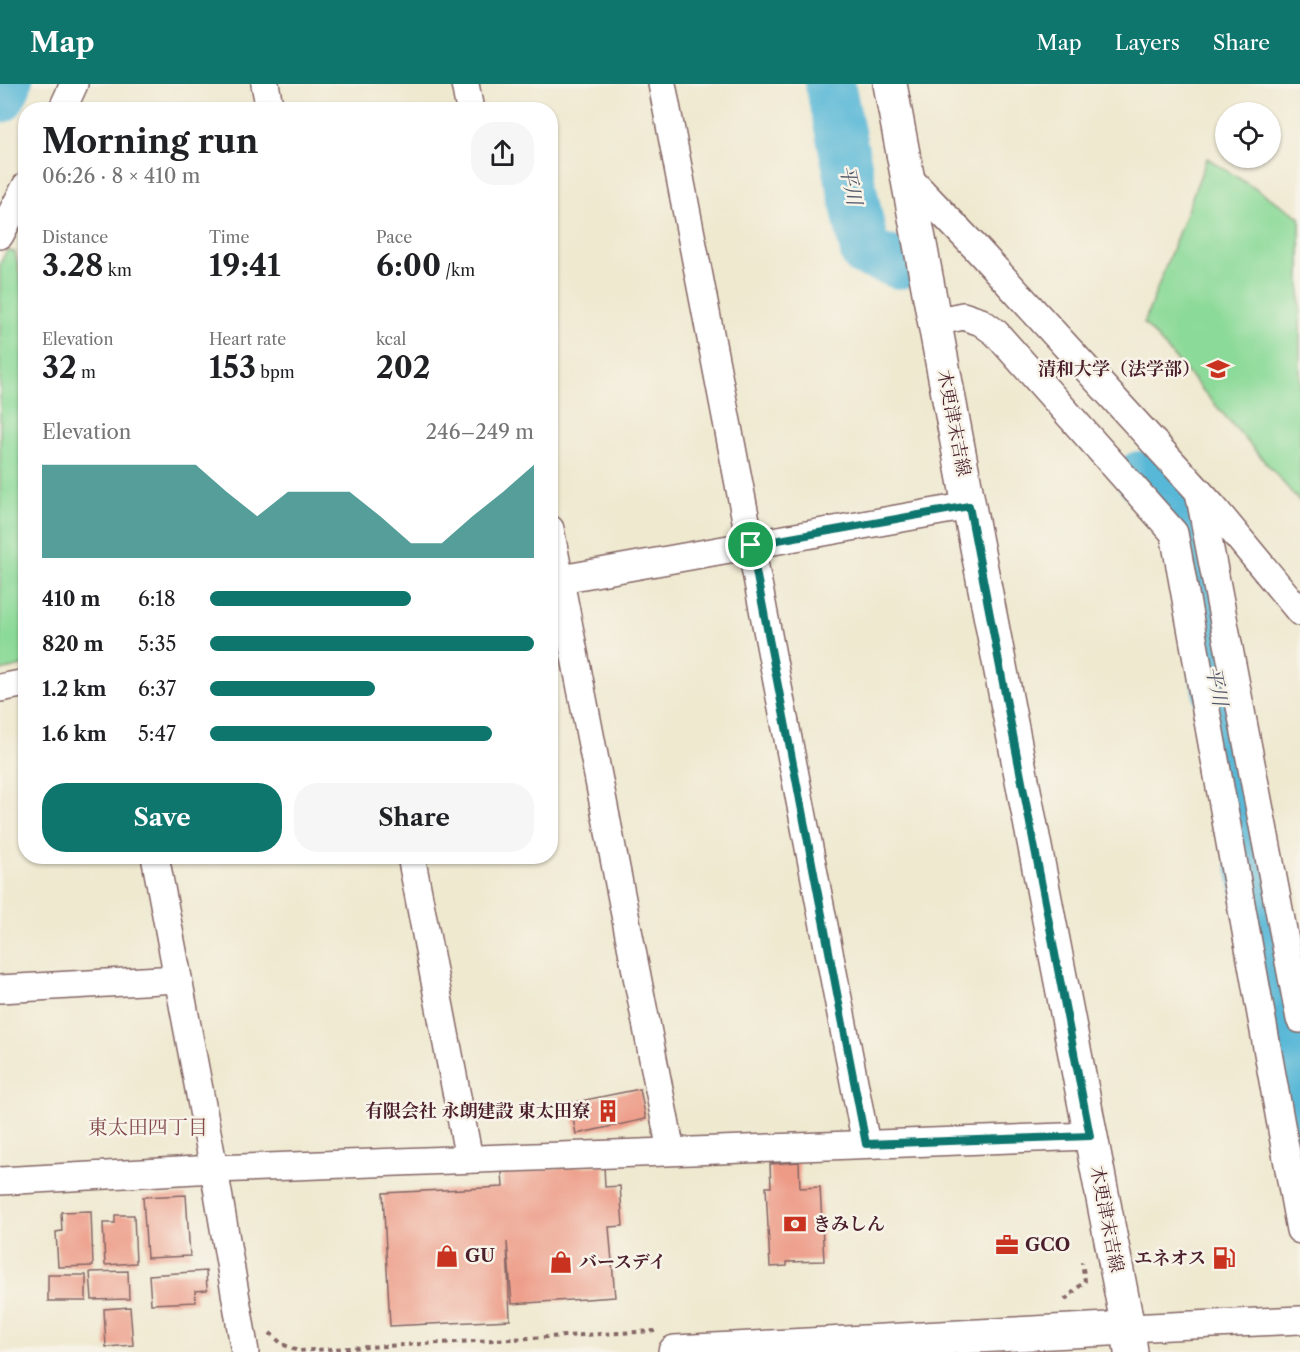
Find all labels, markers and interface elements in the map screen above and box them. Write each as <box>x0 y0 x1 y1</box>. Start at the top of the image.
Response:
text: Map <box>30 25 94 59</box>
text: Map <box>1037 30 1082 55</box>
text: Layers <box>1115 30 1180 55</box>
text: Share <box>1213 30 1270 55</box>
map controls <box>1215 102 1281 168</box>
button: locate <box>1215 102 1281 168</box>
text: Morning run <box>42 121 258 162</box>
button: share <box>471 122 534 185</box>
water label: 平川 <box>835 163 867 209</box>
text: 06:26 · 8 × 410 m <box>42 164 200 188</box>
text: Distance <box>42 227 108 247</box>
text: Time <box>209 227 249 247</box>
text: Pace <box>376 227 412 247</box>
text: 3.28 <box>42 247 103 284</box>
text: 19:41 <box>209 247 281 284</box>
text: 6:00 <box>376 247 441 284</box>
text: km <box>103 260 132 280</box>
text: /km <box>441 260 475 280</box>
text: Elevation <box>42 329 113 349</box>
text: Heart rate <box>209 329 286 349</box>
text: kcal <box>376 329 406 349</box>
text: 32 <box>42 349 77 386</box>
text: 153 <box>209 349 256 386</box>
text: 202 <box>376 349 431 386</box>
school or university icon: 清和大学（法学部） <box>1205 356 1231 382</box>
place label: 清和大学（法学部） <box>1038 358 1200 380</box>
text: m <box>77 362 96 382</box>
text: bpm <box>256 362 295 382</box>
street label: 木更津末吉線 <box>933 368 975 478</box>
text: Elevation <box>42 420 131 444</box>
text: 246–249 m <box>426 420 534 444</box>
pin <box>725 519 776 570</box>
icon: arrive <box>734 528 767 561</box>
text: 410 m <box>42 587 100 611</box>
text: 6:18 <box>138 587 176 611</box>
text: 820 m <box>42 632 104 656</box>
text: 5:35 <box>138 632 176 656</box>
water label: 平川 <box>1201 664 1233 710</box>
text: 1.2 km <box>42 677 106 701</box>
text: 6:37 <box>138 677 176 701</box>
text: 1.6 km <box>42 722 107 746</box>
text: 5:47 <box>138 722 176 746</box>
button: Save <box>42 783 282 852</box>
button: Share <box>294 783 534 852</box>
building icon: 有限会社 永朗建設 東太田寮 <box>595 1098 621 1124</box>
place label: 有限会社 永朗建設 東太田寮 <box>365 1100 590 1122</box>
district label: 東太田四丁目 <box>88 1115 208 1139</box>
street label: 木更津末吉線 <box>1086 1164 1128 1274</box>
bank icon: きみしん <box>782 1211 808 1237</box>
place label: きみしん <box>813 1213 885 1235</box>
office icon: GCO <box>994 1232 1020 1258</box>
place label: GCO <box>1025 1234 1070 1256</box>
shop icon: GU <box>434 1243 460 1269</box>
place label: GU <box>465 1245 495 1267</box>
fuel station icon: エネオス <box>1211 1245 1237 1271</box>
place label: エネオス <box>1134 1247 1206 1269</box>
shop icon: バースデイ <box>548 1249 574 1275</box>
place label: バースデイ <box>579 1251 666 1273</box>

